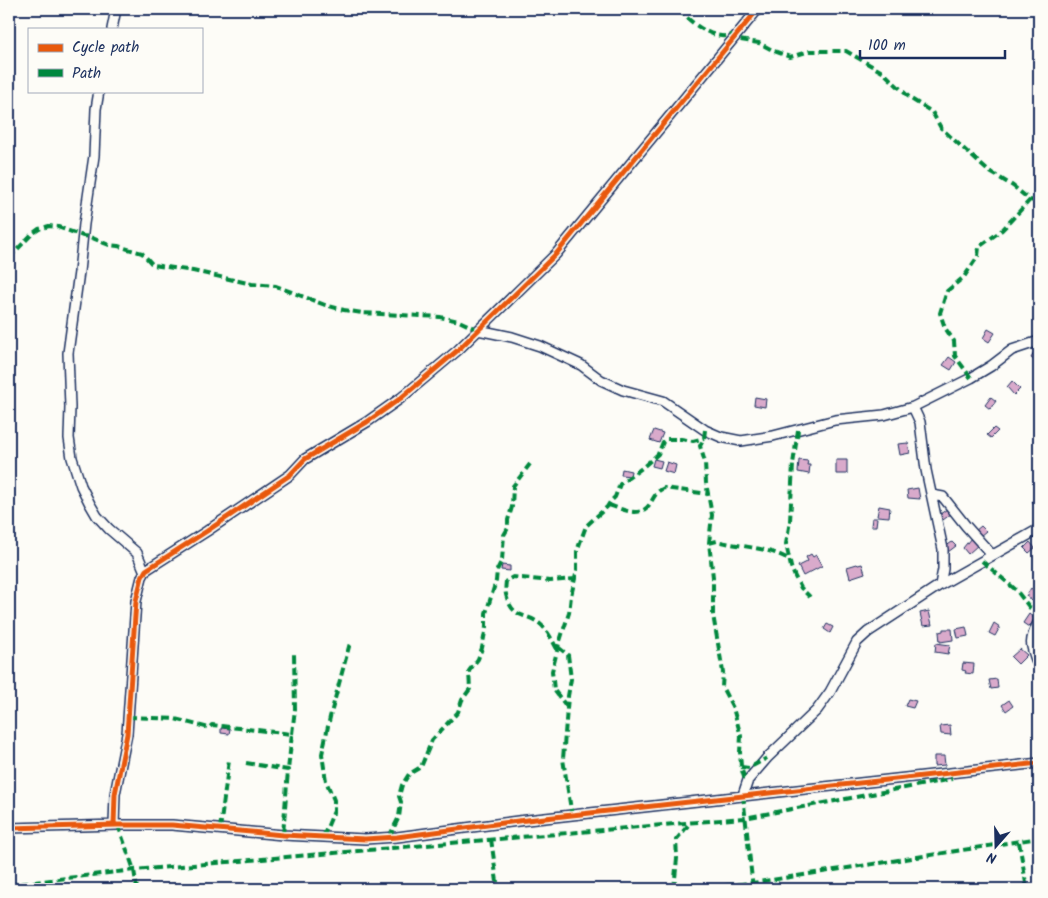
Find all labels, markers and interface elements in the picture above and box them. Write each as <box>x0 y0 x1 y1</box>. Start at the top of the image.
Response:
legend <box>28 28 202 92</box>
scale bar <box>860 28 1006 60</box>
text: 100 m <box>868 34 906 58</box>
text: Cycle path <box>72 36 139 60</box>
text: Path <box>72 62 101 86</box>
north arrow <box>970 820 1020 870</box>
text: N <box>984 845 1000 869</box>

